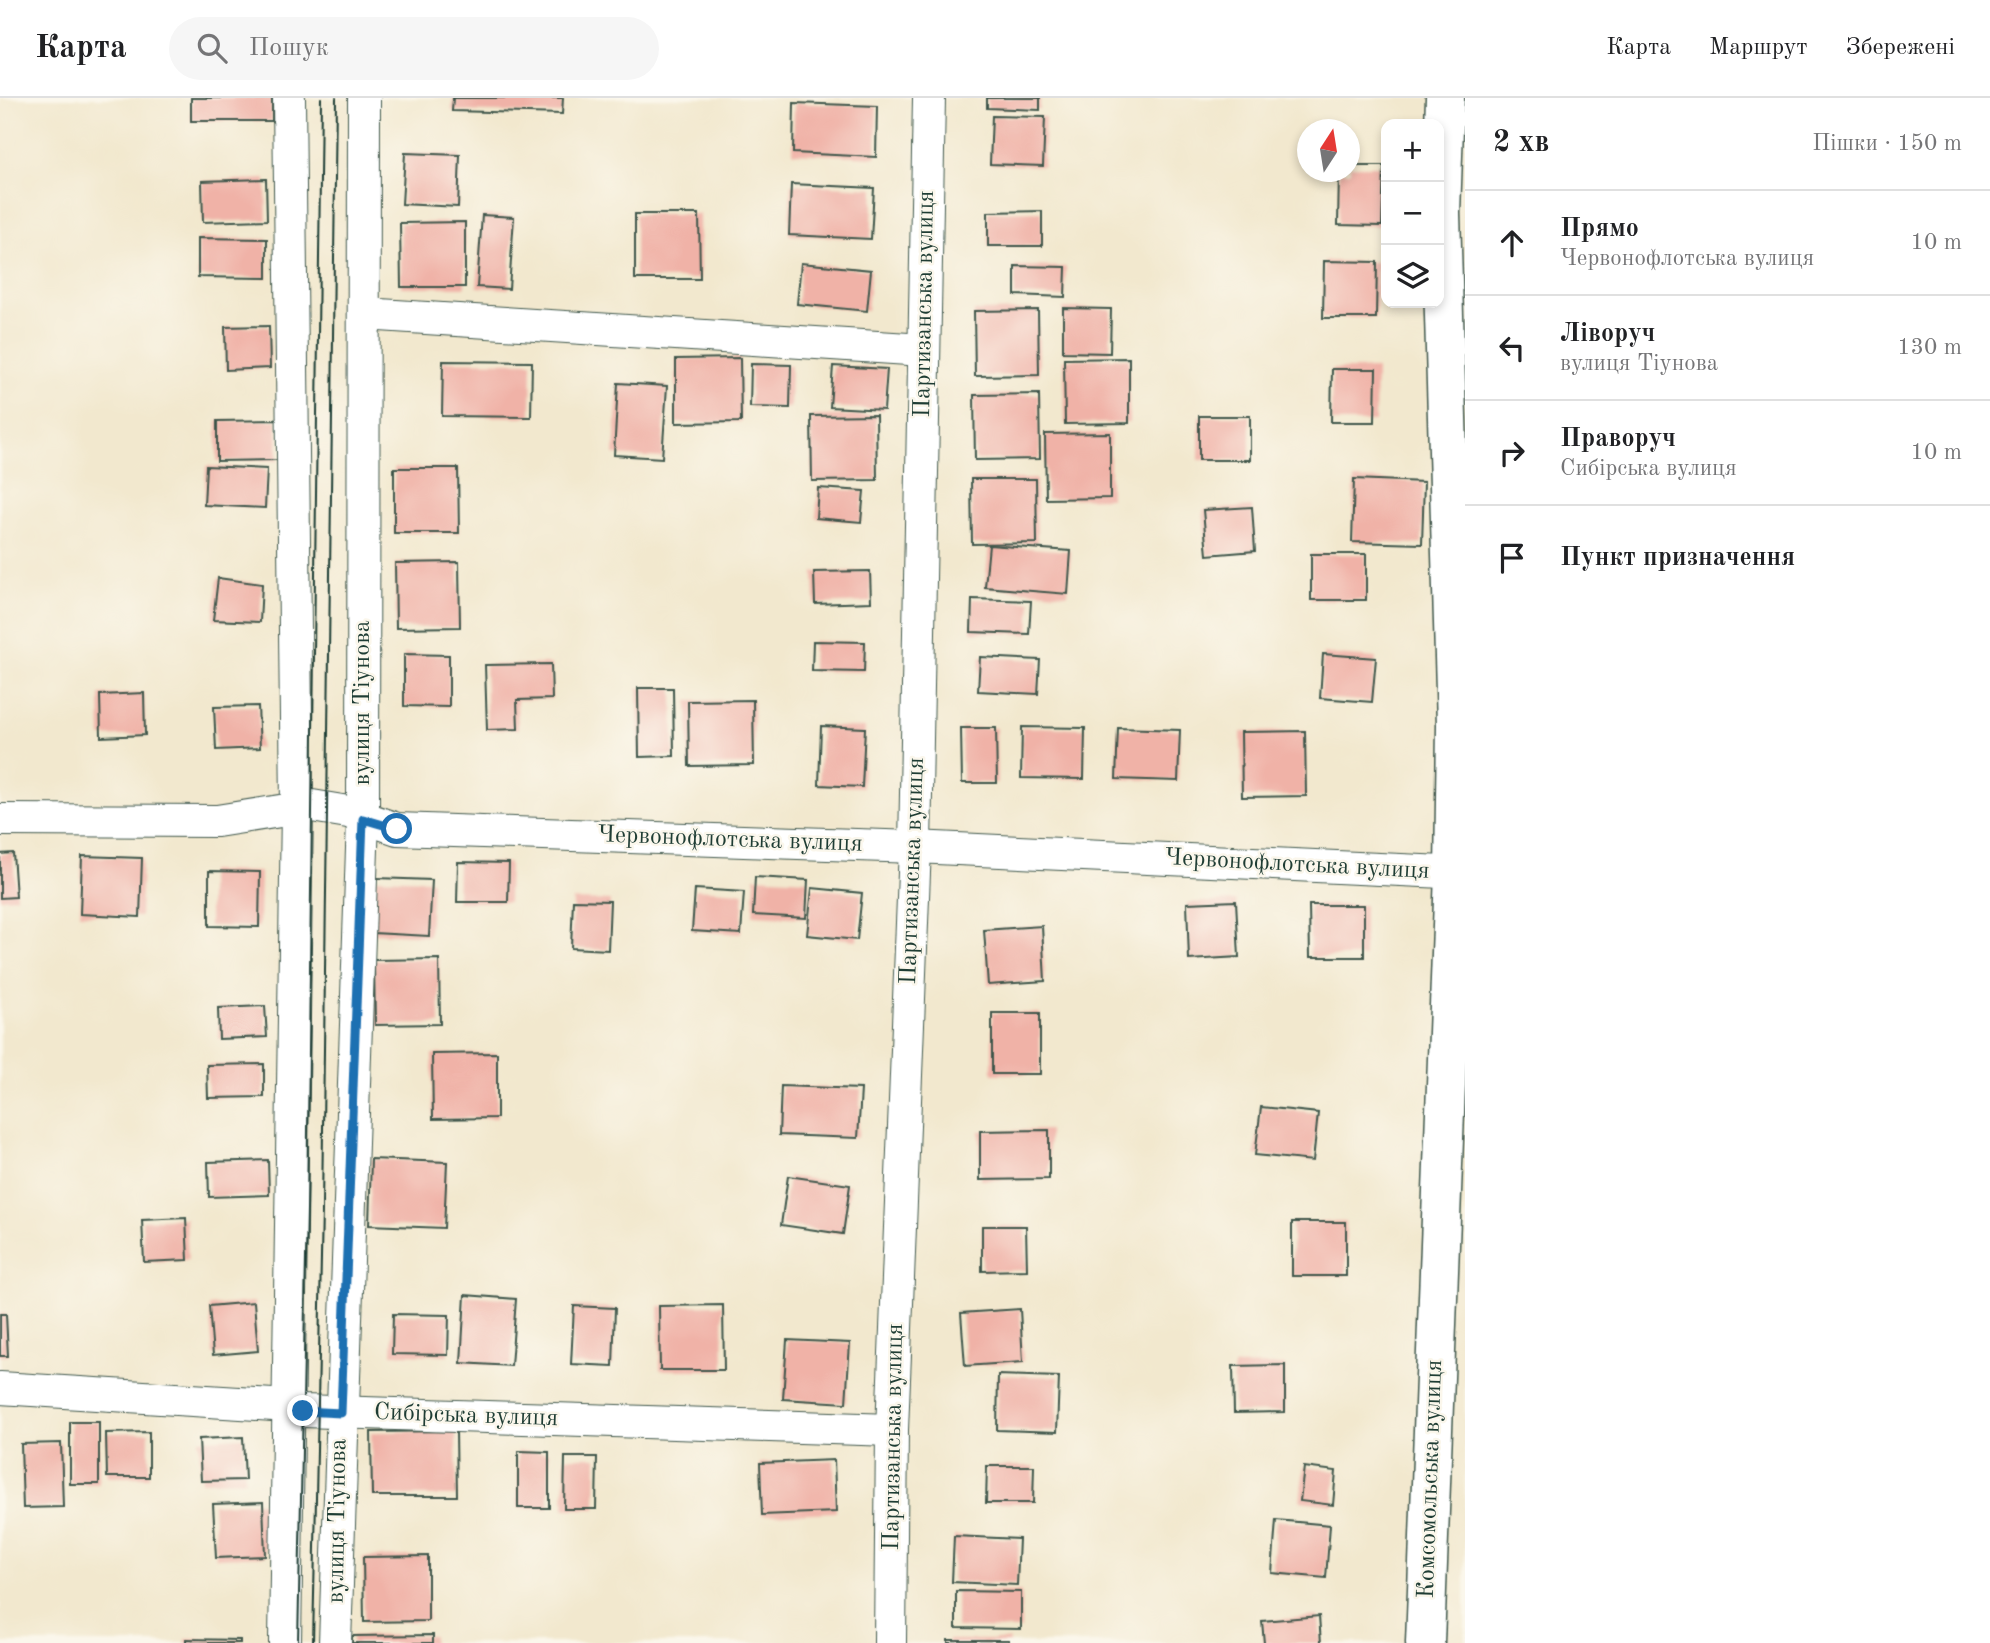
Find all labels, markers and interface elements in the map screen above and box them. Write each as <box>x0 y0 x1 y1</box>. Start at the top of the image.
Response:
search box <box>169 17 659 80</box>
icon: search <box>193 29 231 67</box>
text: Карта <box>35 32 127 65</box>
text: Пошук <box>249 35 329 61</box>
text: Карта <box>1606 36 1671 60</box>
text: Маршрут <box>1709 36 1808 60</box>
text: Збережені <box>1846 36 1955 60</box>
north arrow <box>1297 119 1360 182</box>
map controls <box>1381 119 1444 308</box>
button: + <box>1381 119 1444 182</box>
text: 2 хв <box>1493 128 1549 158</box>
text: Пішки · 150 m <box>1812 132 1962 155</box>
button: − <box>1381 182 1444 245</box>
street label: Партизанська вулиця <box>911 190 939 418</box>
text: Прямо <box>1560 216 1639 242</box>
icon: ahead <box>1493 224 1531 262</box>
text: 10 m <box>1911 231 1962 254</box>
button: layers <box>1381 245 1444 308</box>
text: Червонофлотська вулиця <box>1560 247 1814 270</box>
text: Ліворуч <box>1560 321 1655 347</box>
icon: left <box>1493 329 1531 367</box>
text: 130 m <box>1897 336 1962 359</box>
text: вулиця Тіунова <box>1560 352 1718 375</box>
text: Праворуч <box>1560 426 1676 452</box>
icon: right <box>1493 434 1531 472</box>
text: 10 m <box>1911 441 1962 464</box>
text: Сибірська вулиця <box>1560 457 1737 480</box>
icon: arrive <box>1493 539 1531 577</box>
text: Пункт призначення <box>1560 545 1795 571</box>
street label: вулиця Тіунова <box>351 620 375 786</box>
street label: Партизанська вулиця <box>897 757 929 985</box>
route start <box>381 813 412 844</box>
street label: Червонофлотська вулиця <box>597 823 863 857</box>
street label: Червонофлотська вулиця <box>1164 846 1430 884</box>
street label: Партизанська вулиця <box>880 1323 908 1551</box>
street label: Комсомольська вулиця <box>1415 1359 1447 1599</box>
route end <box>287 1395 318 1426</box>
street label: Сибірська вулиця <box>373 1401 559 1431</box>
street label: вулиця Тіунова <box>325 1438 351 1604</box>

